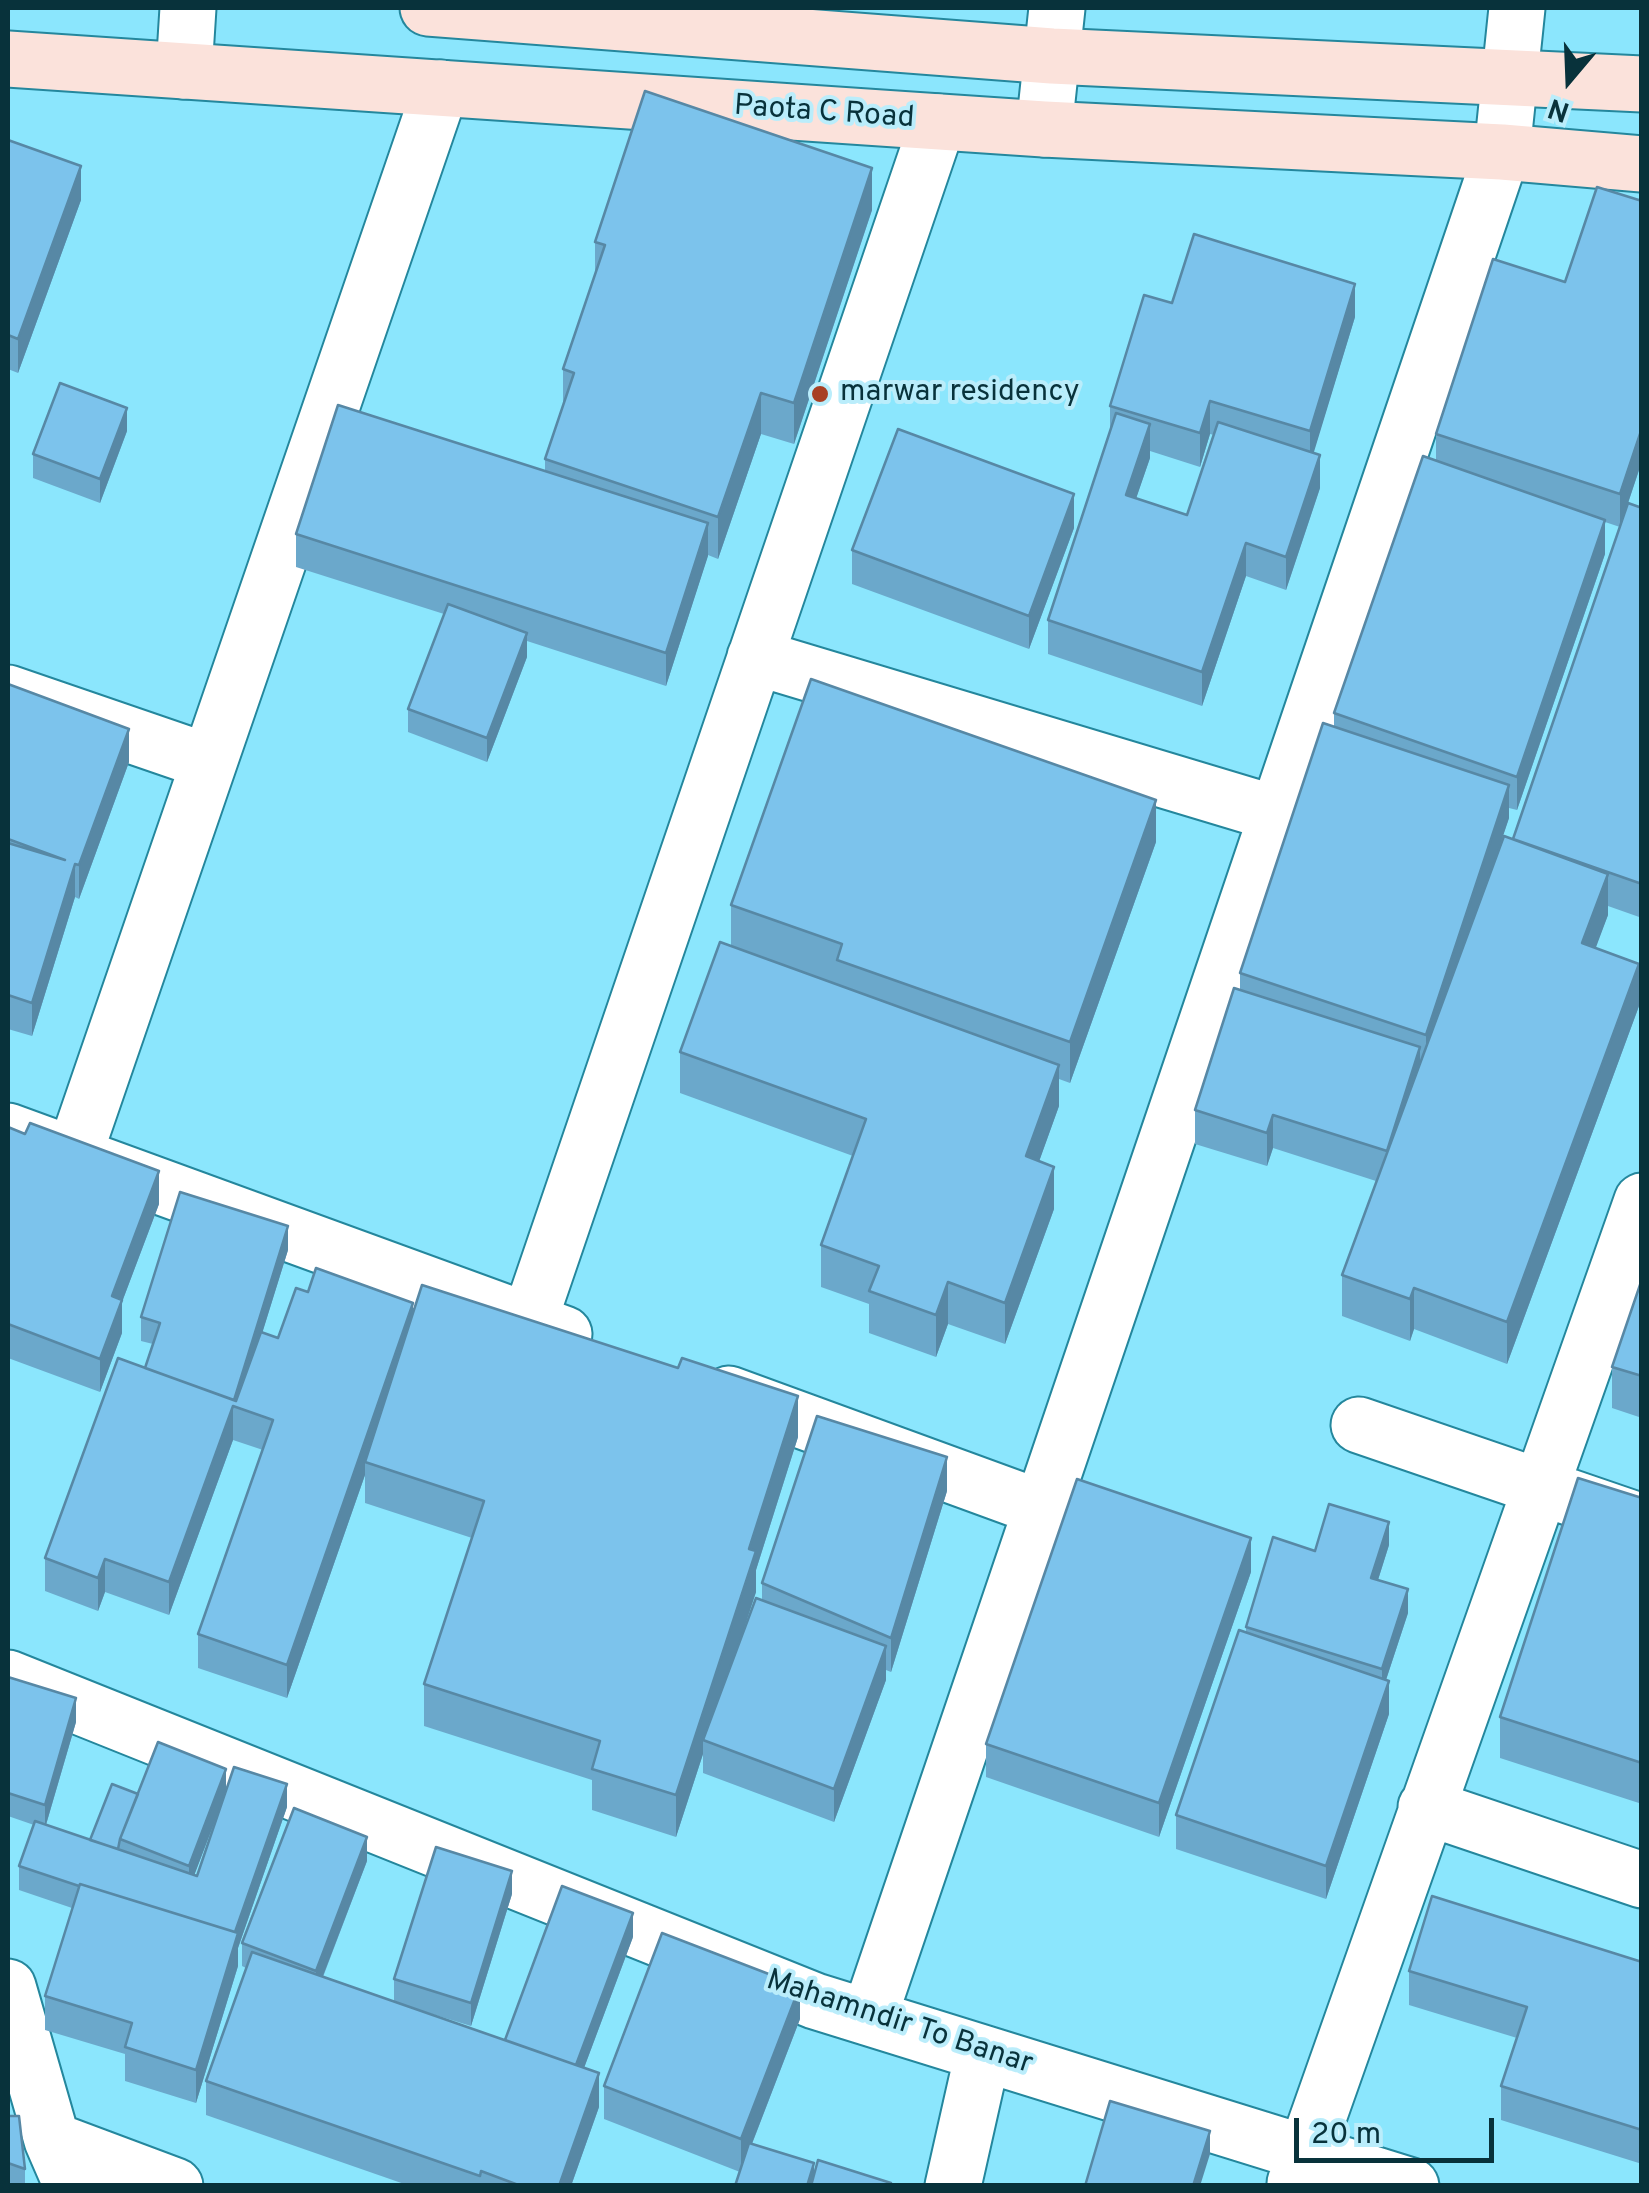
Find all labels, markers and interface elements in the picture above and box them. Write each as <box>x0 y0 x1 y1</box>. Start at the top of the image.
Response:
north arrow <box>1519 30 1619 130</box>
text: N <box>1544 88 1575 129</box>
street label: Paota C Road <box>733 90 915 138</box>
place label: marwar residency <box>840 376 1080 412</box>
marker: marwar residency <box>809 383 831 405</box>
street label: Mahamndir To Banar <box>761 1964 1037 2084</box>
scale bar <box>1299 2098 1499 2160</box>
text: 20 m <box>1311 2117 1381 2154</box>

